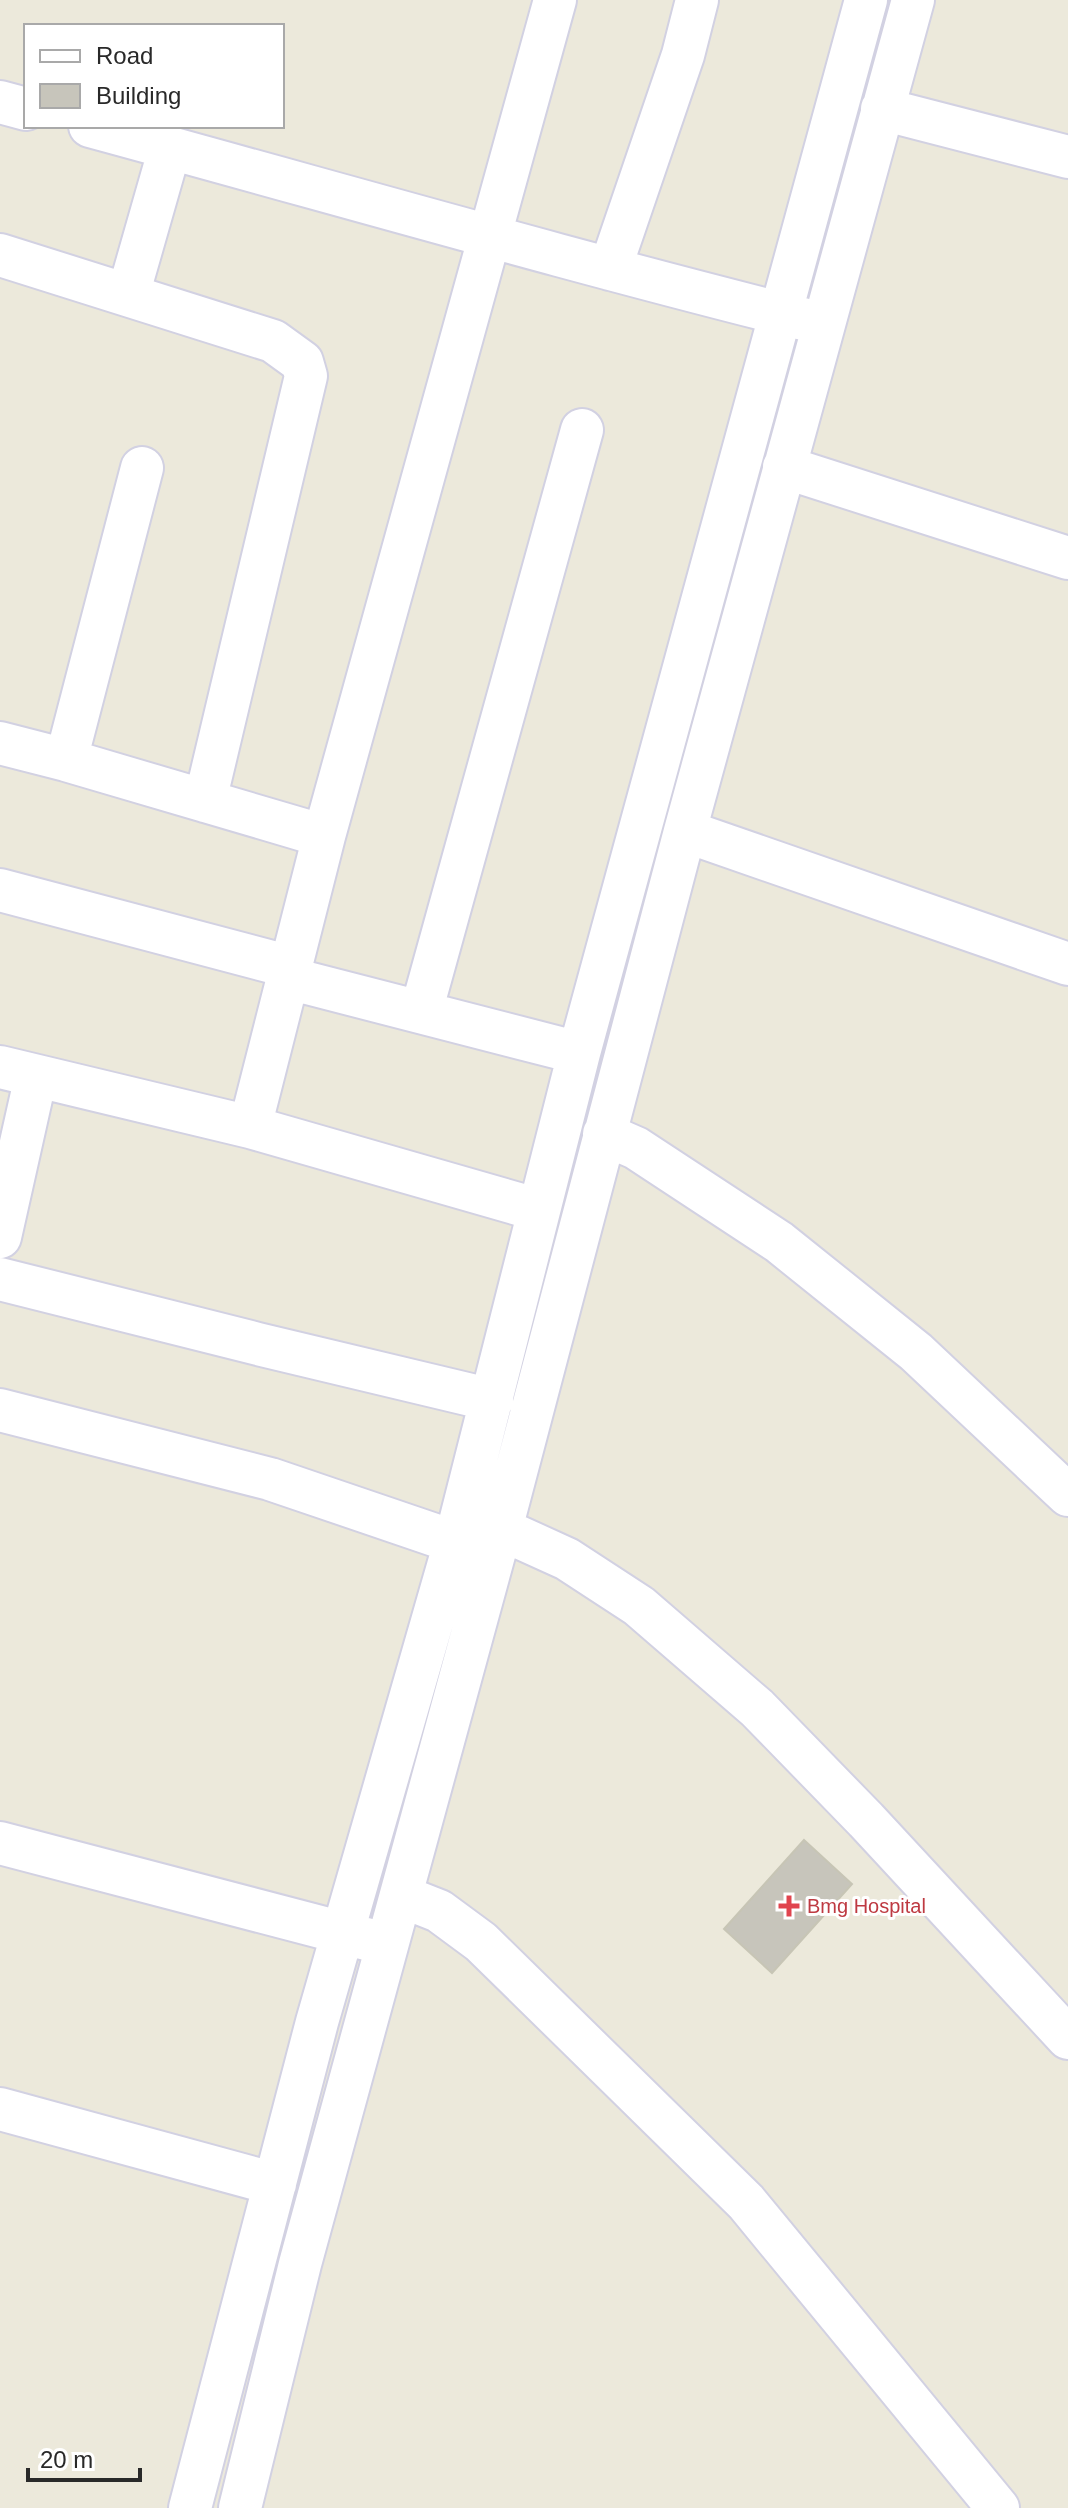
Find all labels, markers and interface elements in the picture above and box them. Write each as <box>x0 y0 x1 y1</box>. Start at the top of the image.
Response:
legend <box>24 24 284 128</box>
text: Road <box>96 42 153 69</box>
text: Building <box>96 82 181 109</box>
marker: Bmg Hospital <box>778 1895 800 1917</box>
place label: Bmg Hospital <box>807 1895 926 1917</box>
scale bar <box>28 2432 140 2482</box>
text: 20 m <box>40 2446 93 2473</box>

